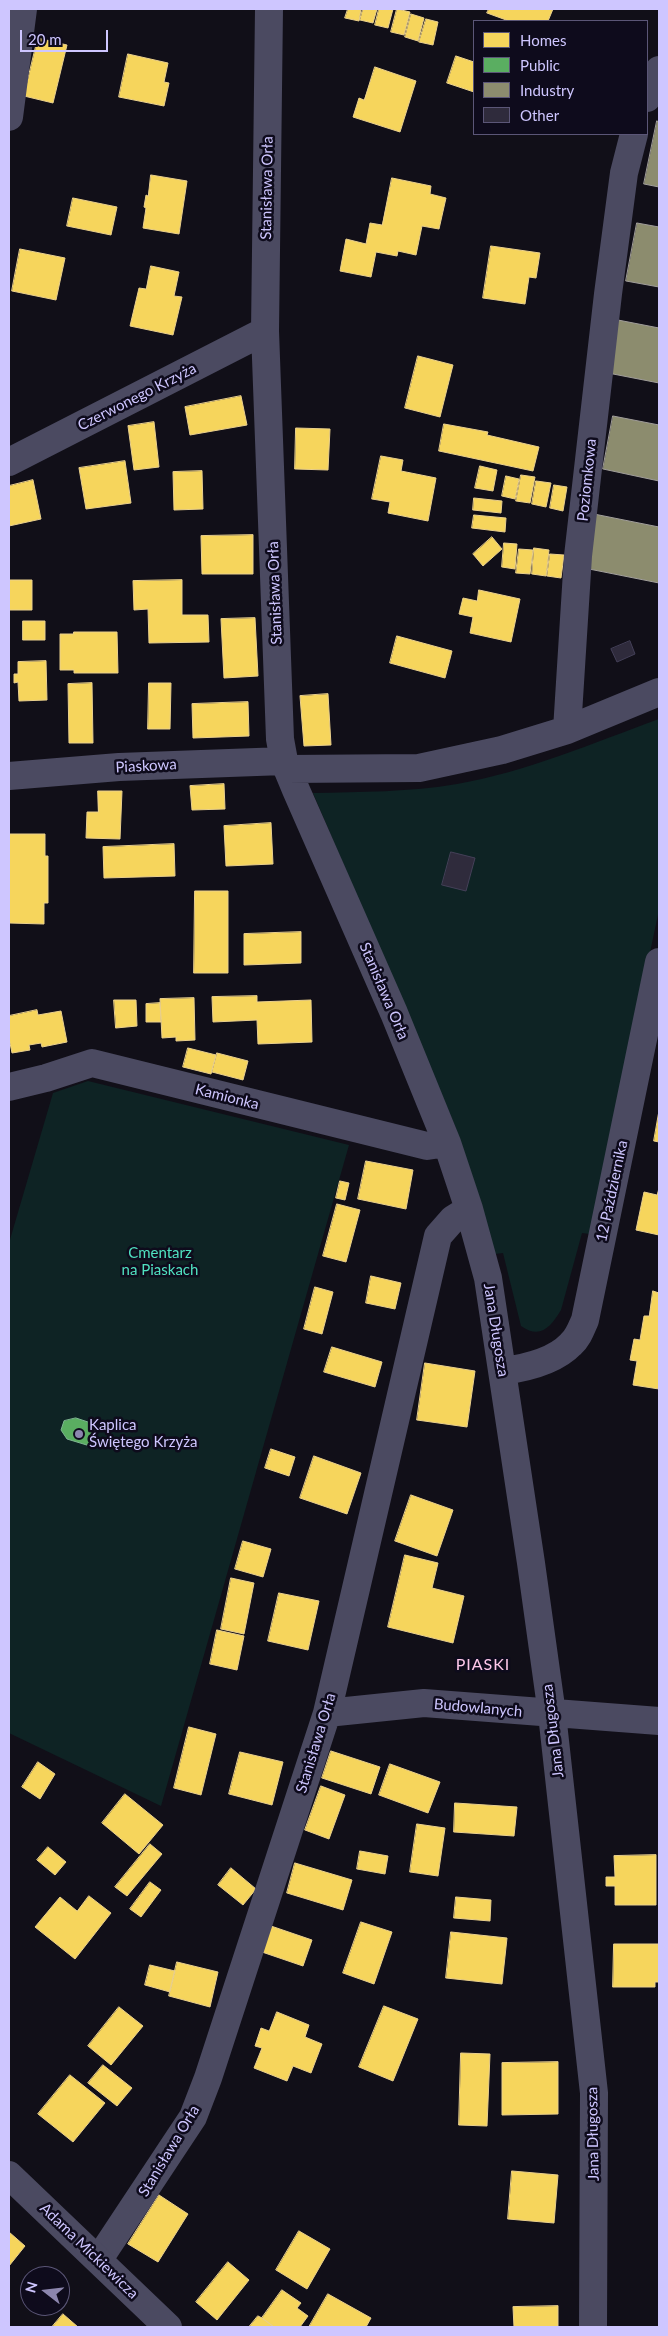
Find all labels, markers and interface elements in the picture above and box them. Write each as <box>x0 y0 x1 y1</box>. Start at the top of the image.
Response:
scale bar <box>22 20 110 52</box>
legend <box>473 20 648 135</box>
text: 20 m <box>28 30 62 48</box>
text: Homes <box>520 31 566 49</box>
text: Public <box>520 56 560 74</box>
text: Industry <box>520 81 574 99</box>
text: Other <box>520 106 559 124</box>
street label: Stanisława Orła <box>257 136 277 240</box>
street label: Czerwonego Krzyża <box>75 359 199 435</box>
street label: Poziomkowa <box>574 438 600 522</box>
street label: Stanisława Orła <box>264 541 286 645</box>
street label: Piaskowa <box>115 755 177 777</box>
street label: Stanisława Orła <box>355 940 413 1042</box>
street label: Kamionka <box>193 1080 261 1114</box>
street label: 12 Października <box>592 1139 632 1243</box>
park label: Cmentarz na Piaskach <box>122 1244 198 1279</box>
street label: Jana Długosza <box>480 1282 512 1378</box>
place label: Kaplica Świętego Krzyża <box>89 1416 198 1451</box>
marker: Kaplica Świętego Krzyża <box>73 1428 85 1440</box>
district label: PIASKI <box>455 1655 511 1675</box>
street label: Jana Długosza <box>538 1683 568 1779</box>
street label: Stanisława Orła <box>292 1691 340 1795</box>
street label: Budowlanych <box>433 1695 523 1721</box>
street label: Jana Długosza <box>583 2087 603 2181</box>
street label: Stanisława Orła <box>135 2102 203 2200</box>
street label: Adama Mickiewicza <box>36 2199 142 2303</box>
north arrow <box>20 2266 70 2316</box>
text: N <box>21 2279 41 2295</box>

